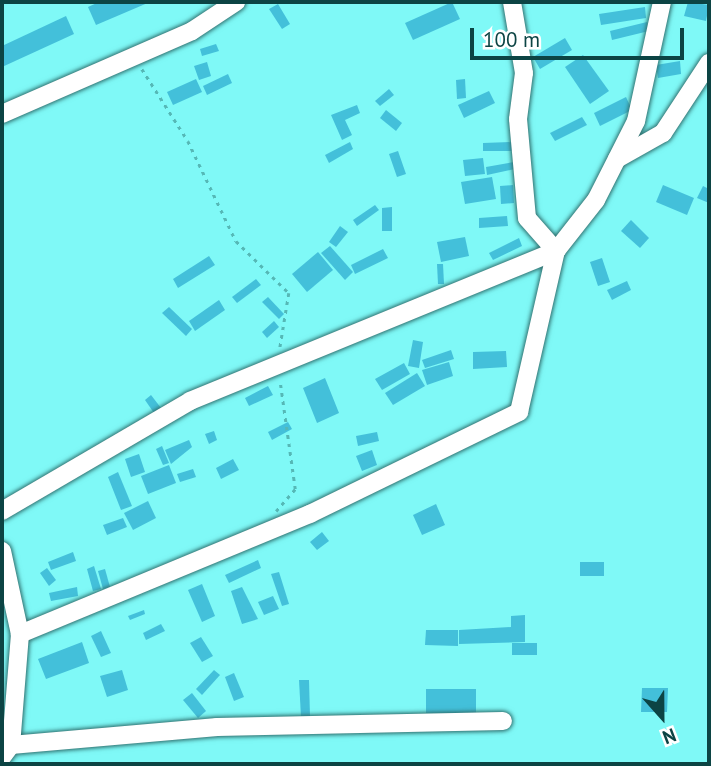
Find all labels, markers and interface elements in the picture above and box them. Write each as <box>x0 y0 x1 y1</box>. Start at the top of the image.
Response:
scale bar <box>473 14 686 58</box>
text: 100 m <box>483 26 540 53</box>
north arrow <box>627 682 697 752</box>
text: N <box>659 723 680 750</box>

